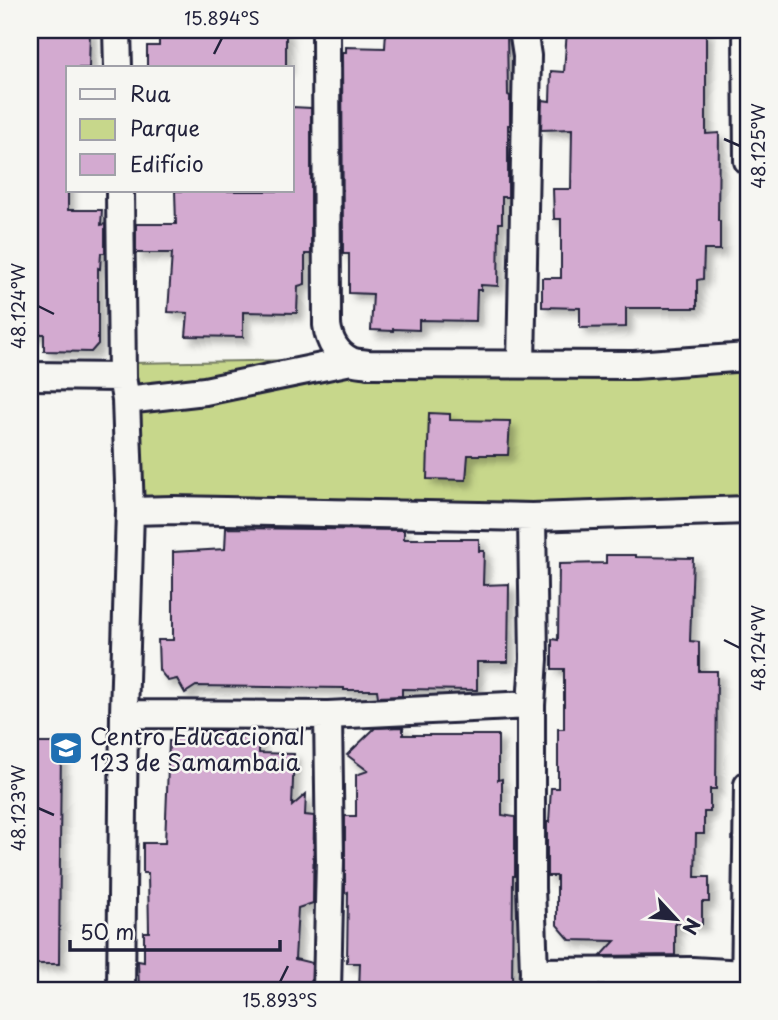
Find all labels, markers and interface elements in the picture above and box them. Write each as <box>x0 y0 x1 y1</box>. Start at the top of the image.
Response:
text: 15.894°S <box>184 4 260 31</box>
legend <box>66 66 294 192</box>
text: Rua <box>130 77 171 109</box>
text: 48.125°W <box>744 103 771 189</box>
text: Parque <box>130 111 200 143</box>
text: Edifício <box>130 147 204 179</box>
text: 48.124°W <box>4 263 31 349</box>
text: 48.124°W <box>744 605 771 691</box>
place label: Centro Educacional 123 de Samambaia <box>90 718 305 779</box>
school or university icon: Centro Educacional 123 de Samambaia <box>47 729 85 767</box>
text: 48.123°W <box>4 764 31 851</box>
north arrow <box>642 884 712 954</box>
scale bar <box>70 908 280 952</box>
text: N <box>676 914 708 940</box>
text: 50 m <box>80 915 134 947</box>
text: 15.893°S <box>242 986 318 1013</box>

